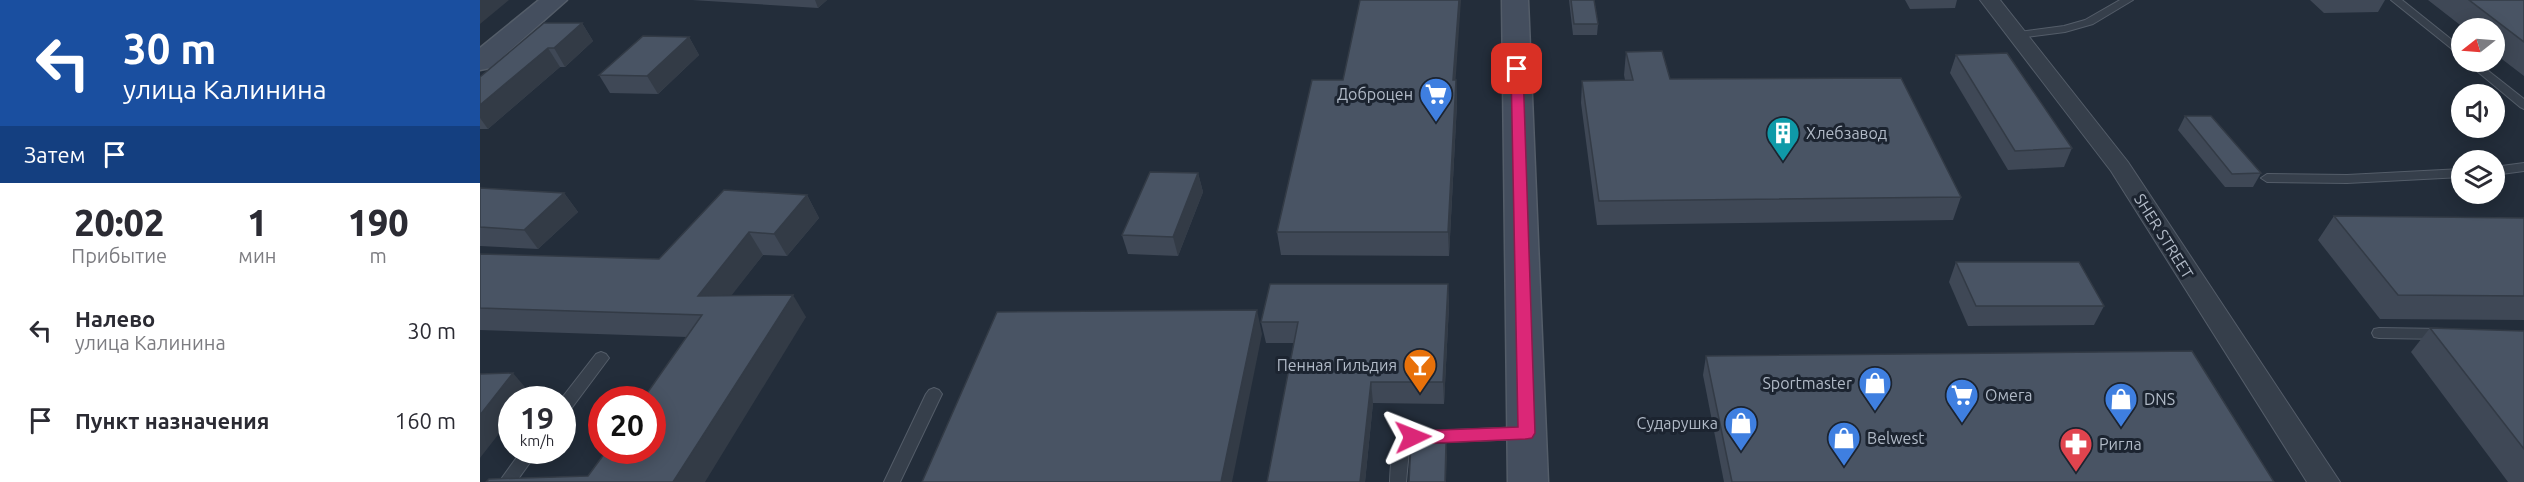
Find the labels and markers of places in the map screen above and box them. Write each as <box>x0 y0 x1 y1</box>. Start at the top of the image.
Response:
pin <box>1491 43 1542 94</box>
supermarket icon: Доброцен <box>1418 76 1454 123</box>
place label: Доброцен <box>1337 85 1413 103</box>
building icon: Хлебзавод <box>1765 115 1801 162</box>
place label: Хлебзавод <box>1806 124 1887 142</box>
bar icon: Пенная Гильдия <box>1402 347 1438 394</box>
place label: Пенная Гильдия <box>1277 356 1397 374</box>
shop icon: Sportmaster <box>1857 365 1893 412</box>
place label: Sportmaster <box>1762 374 1852 392</box>
supermarket icon: Омега <box>1944 377 1980 424</box>
shop icon: DNS <box>2103 381 2139 428</box>
place label: Омега <box>1985 386 2033 404</box>
place label: DNS <box>2144 390 2175 408</box>
shop icon: Сударушка <box>1723 405 1759 452</box>
place label: Сударушка <box>1637 414 1718 432</box>
shop icon: Belwest <box>1826 420 1862 467</box>
pharmacy icon: Ригла <box>2058 426 2094 473</box>
place label: Belwest <box>1867 429 1925 447</box>
place label: Ригла <box>2099 435 2142 453</box>

